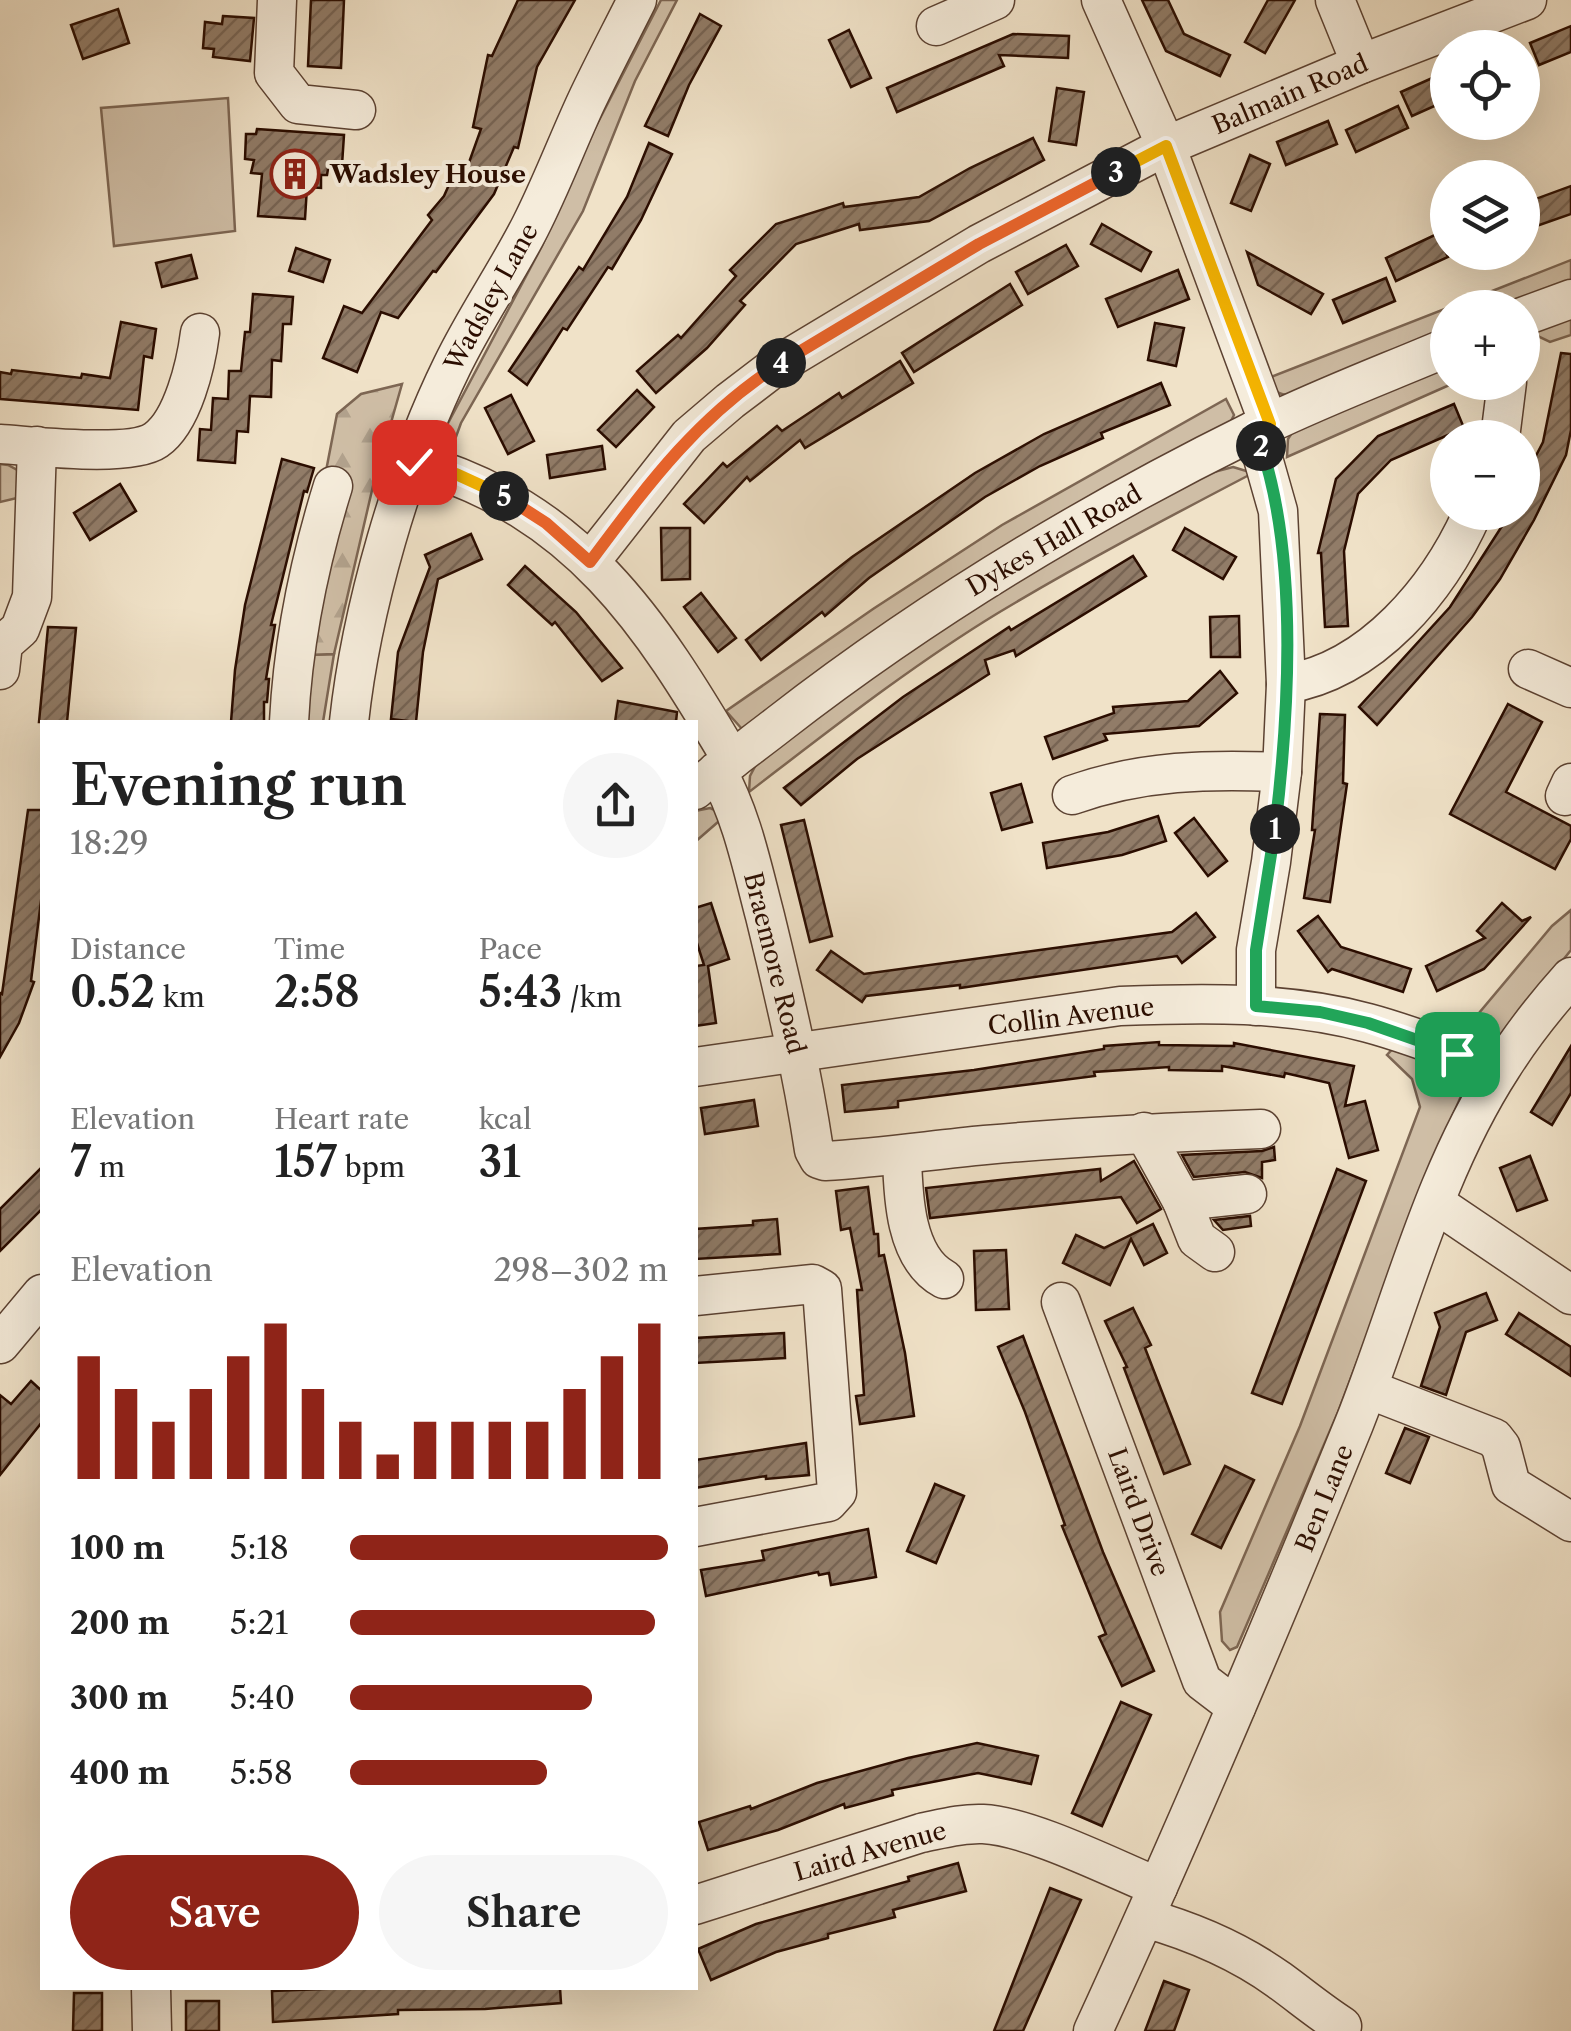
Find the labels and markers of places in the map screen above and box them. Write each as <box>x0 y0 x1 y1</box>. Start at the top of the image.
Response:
pin: 3 <box>1091 147 1141 197</box>
building icon: Wadsley House <box>269 148 321 200</box>
place label: Wadsley House <box>329 159 526 190</box>
pin: 4 <box>756 338 806 388</box>
pin <box>372 420 457 505</box>
pin: 2 <box>1236 421 1286 471</box>
pin: 5 <box>479 471 529 521</box>
pin: 1 <box>1250 804 1300 854</box>
pin <box>1415 1012 1500 1097</box>

